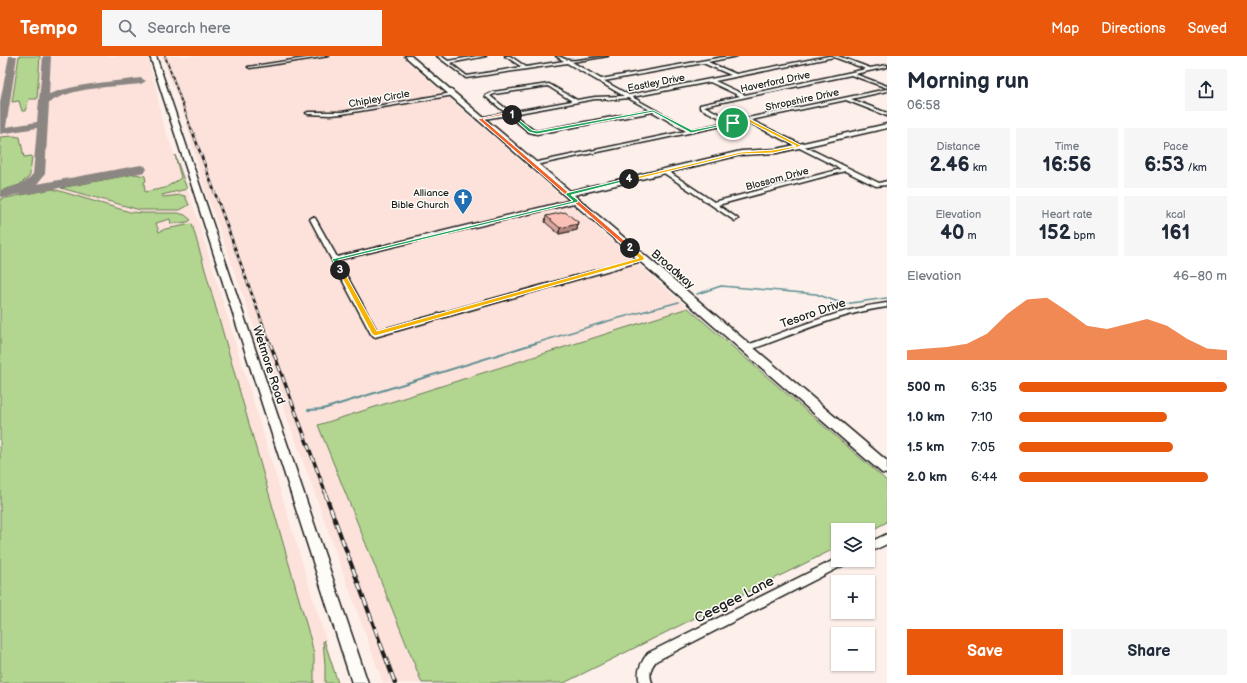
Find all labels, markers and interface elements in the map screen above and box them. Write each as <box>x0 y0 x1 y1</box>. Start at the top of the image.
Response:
search box <box>102 10 382 46</box>
text: Tempo <box>20 17 78 40</box>
icon: search <box>116 17 138 39</box>
text: Search here <box>148 19 231 38</box>
text: Map <box>1051 20 1079 37</box>
text: Directions <box>1101 20 1166 37</box>
text: Saved <box>1188 20 1227 37</box>
text: Morning run <box>907 68 1029 95</box>
street label: Haverford Drive <box>739 69 811 95</box>
button: share <box>1185 69 1227 111</box>
street label: Eastley Drive <box>626 72 686 94</box>
street label: Shropshire Drive <box>764 86 840 114</box>
street label: Chipley Circle <box>348 88 411 110</box>
text: 06:58 <box>907 97 940 113</box>
pin: 1 <box>502 105 522 125</box>
pin <box>716 106 750 140</box>
text: 1 <box>510 108 514 121</box>
icon: arrive <box>722 112 744 134</box>
text: Distance <box>936 140 980 153</box>
text: Time <box>1055 140 1079 153</box>
text: Pace <box>1163 140 1188 153</box>
text: 2.46 <box>929 153 970 177</box>
text: 16:56 <box>1042 153 1091 177</box>
text: 6:53 <box>1144 153 1185 177</box>
text: km <box>970 161 987 174</box>
text: /km <box>1185 161 1207 174</box>
street label: Blossom Drive <box>744 165 810 193</box>
pin: 4 <box>619 169 639 189</box>
text: 4 <box>626 172 632 185</box>
place label: Alliance Bible Church <box>391 187 449 211</box>
church icon: Alliance Bible Church <box>452 187 474 215</box>
text: Elevation <box>935 208 981 221</box>
text: Heart rate <box>1042 208 1092 221</box>
text: kcal <box>1166 208 1186 221</box>
text: 40 <box>940 221 964 245</box>
text: 152 <box>1039 221 1071 245</box>
text: 161 <box>1161 221 1190 245</box>
text: m <box>964 229 976 242</box>
text: bpm <box>1071 229 1095 242</box>
pin: 2 <box>620 238 640 258</box>
text: 2 <box>627 241 633 254</box>
street label: Broadway <box>648 246 698 293</box>
pin: 3 <box>330 260 350 280</box>
text: 3 <box>337 263 343 276</box>
text: Elevation <box>907 268 961 284</box>
text: 46–80 m <box>1173 268 1227 284</box>
street label: Tesoro Drive <box>778 295 848 332</box>
street label: Wetmore Road <box>249 324 288 406</box>
text: 500 m <box>907 379 945 395</box>
text: 6:35 <box>971 379 997 395</box>
text: 1.0 km <box>907 409 945 425</box>
text: 7:10 <box>971 409 993 425</box>
text: 1.5 km <box>907 439 944 455</box>
text: 7:05 <box>971 439 995 455</box>
text: 2.0 km <box>907 469 947 485</box>
text: 6:44 <box>971 469 997 485</box>
map controls <box>831 523 875 671</box>
button: layers <box>831 523 875 567</box>
street label: Ceegee Lane <box>692 572 777 627</box>
button: + <box>831 575 875 619</box>
button: − <box>831 627 875 671</box>
button: Save <box>907 629 1063 675</box>
button: Share <box>1071 629 1227 675</box>

